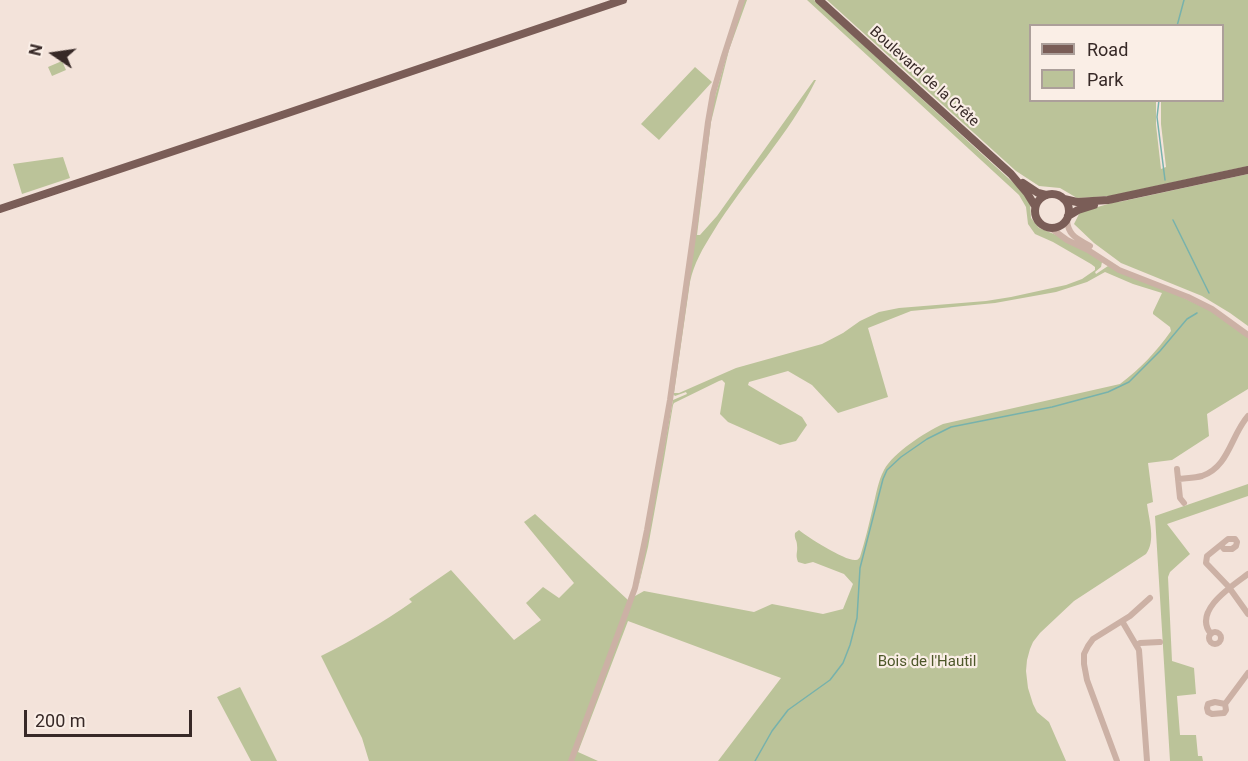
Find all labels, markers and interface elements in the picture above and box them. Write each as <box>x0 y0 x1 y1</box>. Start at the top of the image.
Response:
street label: Boulevard de la Crête <box>865 23 983 131</box>
north arrow <box>24 24 84 84</box>
legend <box>1029 24 1224 102</box>
text: Road <box>1087 39 1128 60</box>
text: N <box>25 42 46 57</box>
text: Park <box>1087 69 1123 90</box>
park label: Bois de l'Hautil <box>878 653 976 671</box>
scale bar <box>27 698 195 736</box>
text: 200 m <box>35 710 86 731</box>

